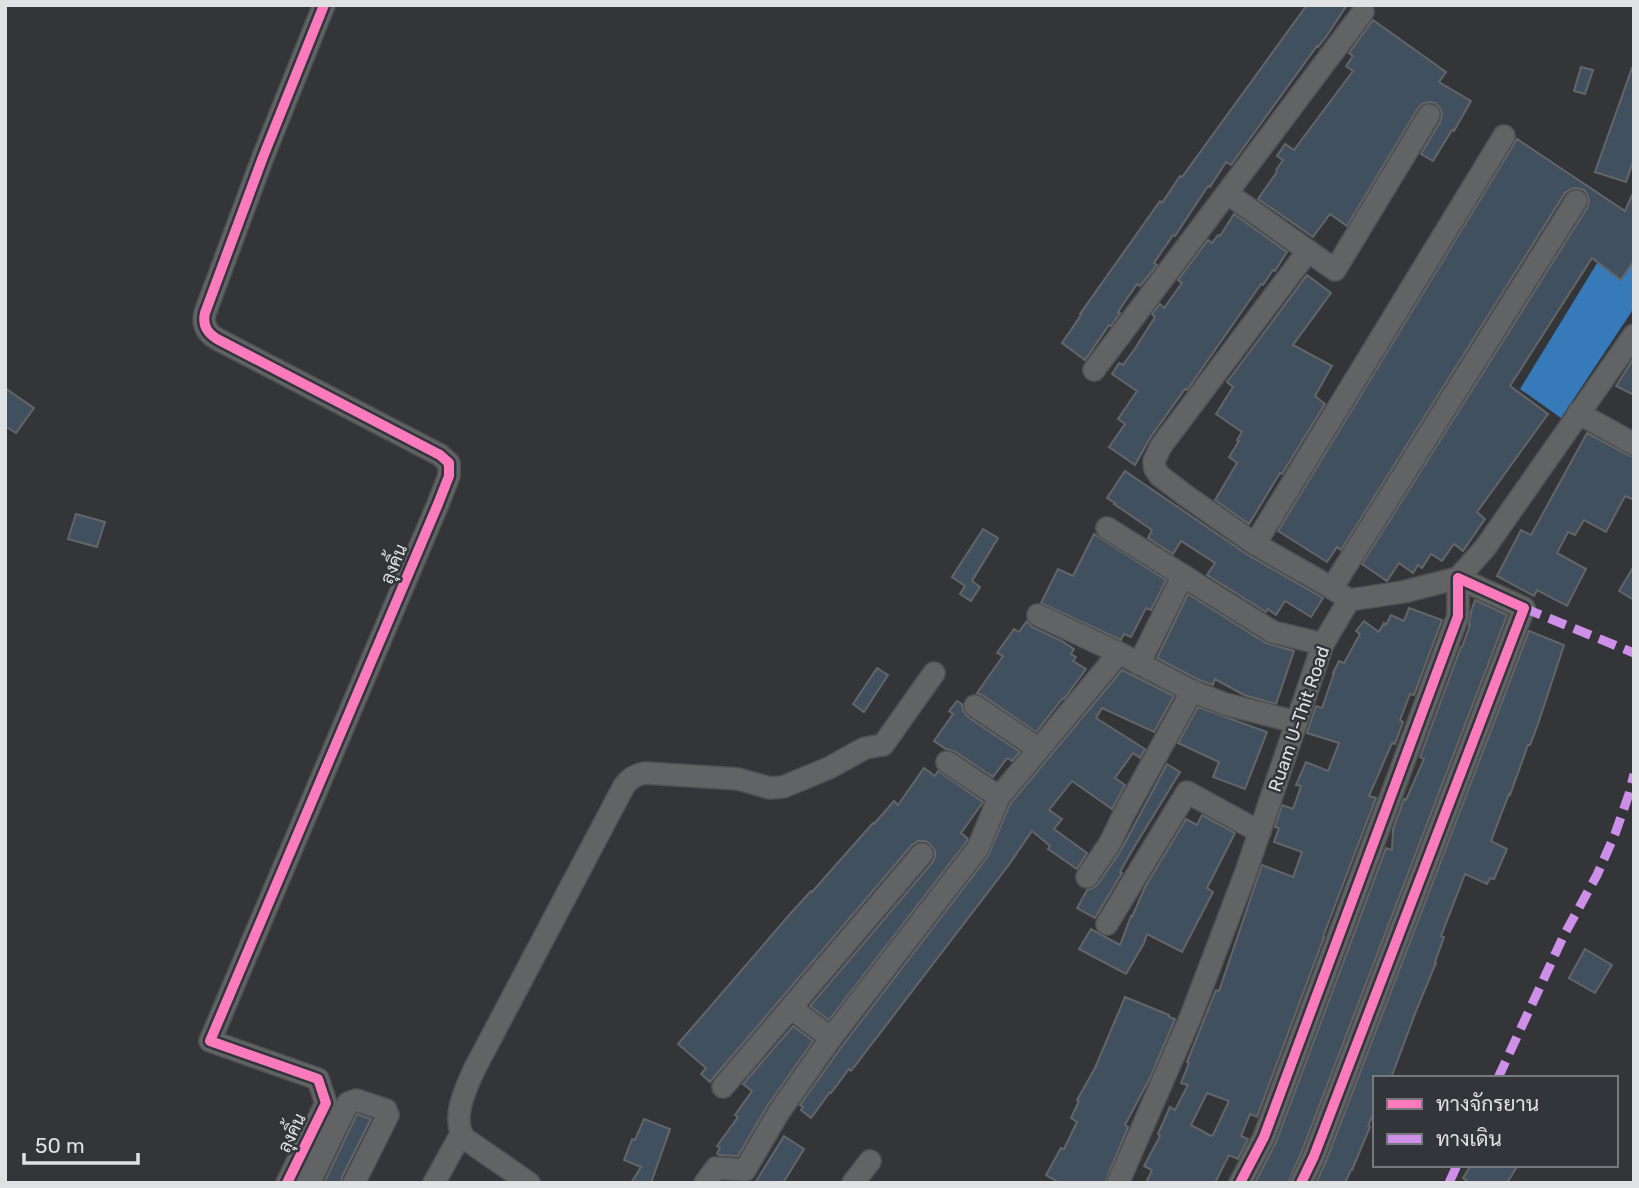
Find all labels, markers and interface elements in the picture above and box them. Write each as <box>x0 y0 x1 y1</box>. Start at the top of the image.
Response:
street label: ลุงคิ้น <box>372 539 413 588</box>
street label: Ruam U-Thit Road <box>1264 643 1334 795</box>
legend <box>1373 1076 1618 1167</box>
text: ทางจักรยาน <box>1436 1091 1539 1116</box>
street label: ลุงคิ้น <box>269 1108 312 1157</box>
scale bar <box>24 1122 138 1166</box>
text: ทางเดิน <box>1436 1126 1502 1151</box>
text: 50 m <box>35 1133 85 1158</box>

